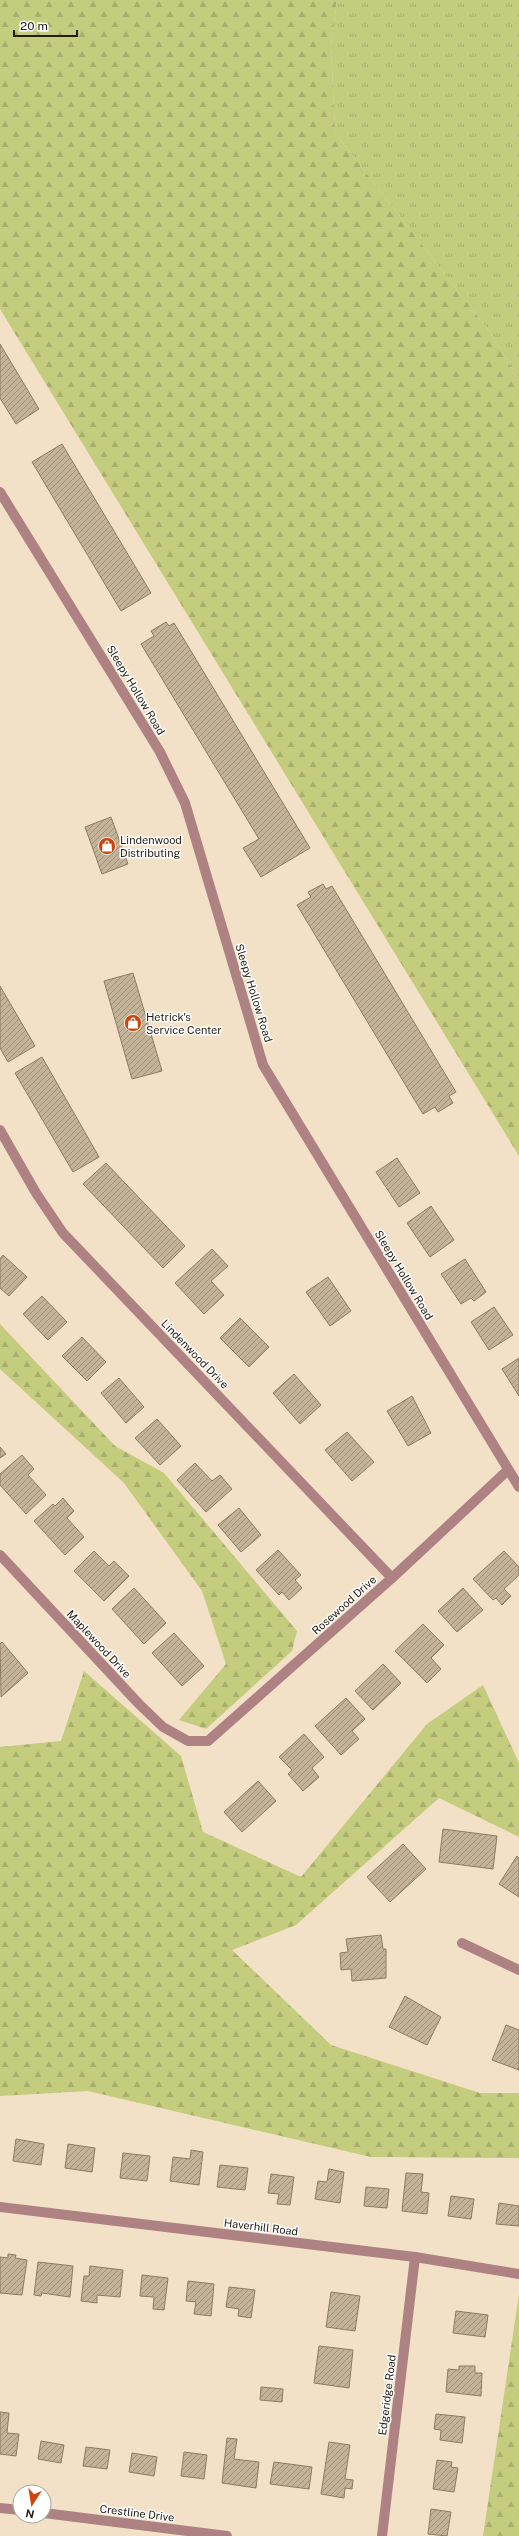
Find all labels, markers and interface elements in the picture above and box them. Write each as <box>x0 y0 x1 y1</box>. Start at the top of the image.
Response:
scale bar <box>14 12 77 38</box>
text: 20 m <box>20 19 48 33</box>
street label: Sleepy Hollow Road <box>105 643 167 737</box>
place label: Lindenwood Distributing <box>120 834 182 859</box>
shop icon: Lindenwood Distributing <box>97 836 117 856</box>
street label: Sleepy Hollow Road <box>233 942 275 1044</box>
place label: Hetrick's Service Center <box>146 1011 222 1036</box>
shop icon: Hetrick's Service Center <box>123 1013 143 1033</box>
street label: Sleepy Hollow Road <box>373 1228 435 1322</box>
street label: Lindenwood Drive <box>159 1317 231 1391</box>
street label: Rosewood Drive <box>310 1573 378 1637</box>
street label: Maplewood Drive <box>65 1608 133 1680</box>
street label: Haverhill Road <box>223 2216 299 2238</box>
street label: Edgeridge Road <box>376 2354 398 2436</box>
north arrow <box>12 2484 52 2524</box>
street label: Crestline Drive <box>99 2502 175 2524</box>
text: N <box>24 2507 35 2521</box>

